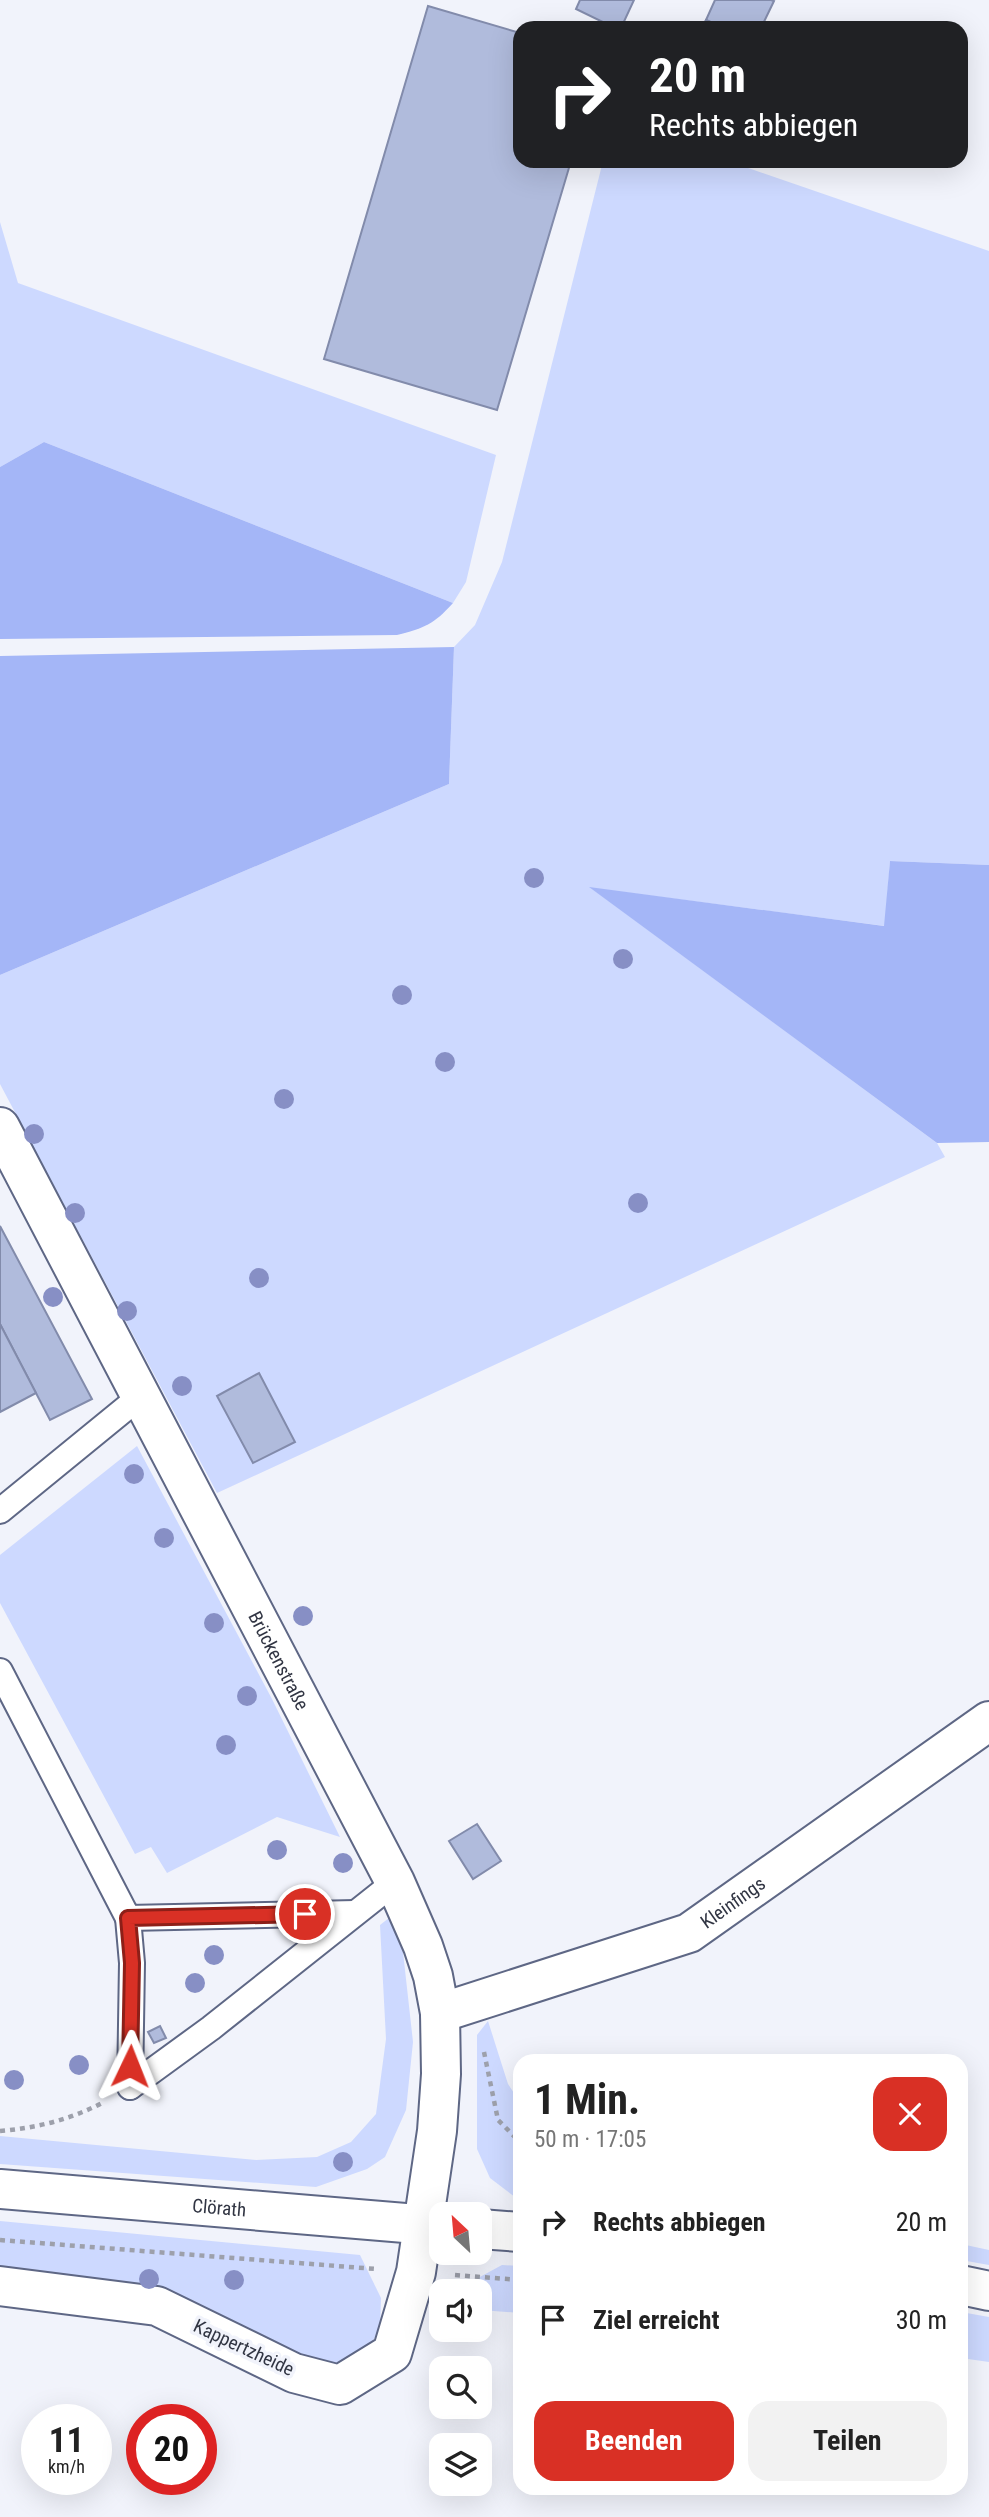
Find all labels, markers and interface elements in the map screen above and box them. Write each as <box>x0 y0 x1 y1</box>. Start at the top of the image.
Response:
text: 20 m <box>649 47 746 104</box>
icon: right <box>534 49 625 140</box>
text: Rechts abbiegen <box>649 106 858 144</box>
street label: Brückenstraße <box>243 1607 314 1714</box>
street label: Kleinfings <box>696 1872 770 1933</box>
pin <box>275 1884 335 1944</box>
icon: arrive <box>286 1895 324 1933</box>
position arrow <box>93 2029 167 2103</box>
text: 1 Min. <box>534 2075 640 2124</box>
button: close <box>873 2077 947 2151</box>
text: 50 m · 17:05 <box>534 2126 646 2153</box>
street label: Clörath <box>191 2194 247 2222</box>
north arrow <box>429 2202 492 2264</box>
map controls <box>429 2202 492 2496</box>
icon: right <box>534 2203 572 2241</box>
text: Rechts abbiegen <box>593 2207 766 2237</box>
text: 20 m <box>896 2207 947 2237</box>
button: sound <box>429 2279 492 2342</box>
icon: arrive <box>534 2301 572 2339</box>
text: Ziel erreicht <box>593 2305 719 2335</box>
text: 30 m <box>896 2305 947 2335</box>
street label: Kappertzheide <box>190 2314 298 2381</box>
button: search <box>429 2356 492 2419</box>
button: Beenden <box>534 2401 734 2481</box>
button: Teilen <box>748 2401 947 2481</box>
speed limit sign: 20 <box>126 2404 217 2495</box>
text: 11 <box>49 2420 84 2461</box>
button: layers <box>429 2433 492 2496</box>
text: km/h <box>48 2456 85 2477</box>

